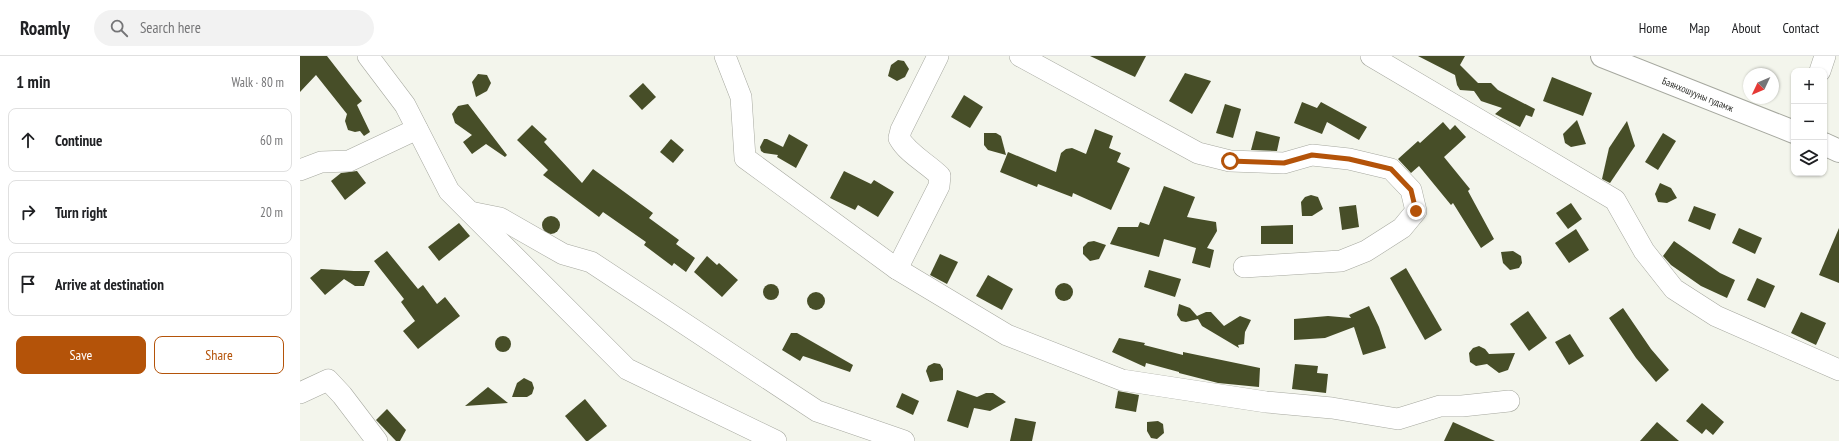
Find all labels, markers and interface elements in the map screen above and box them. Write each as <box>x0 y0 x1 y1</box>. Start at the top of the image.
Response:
search box <box>94 10 374 46</box>
text: Roamly <box>20 16 70 40</box>
icon: search <box>108 17 130 39</box>
text: Search here <box>140 18 201 37</box>
text: Home <box>1639 19 1667 37</box>
text: Map <box>1689 19 1710 37</box>
text: About <box>1732 19 1761 37</box>
text: Contact <box>1783 19 1819 37</box>
north arrow <box>1743 68 1779 104</box>
map controls <box>1791 68 1827 176</box>
button: + <box>1791 68 1827 104</box>
text: 1 min <box>16 71 50 93</box>
text: Walk · 80 m <box>232 74 284 91</box>
street label: Баянхошууны гудамж <box>1660 74 1736 115</box>
button: − <box>1791 104 1827 140</box>
icon: ahead <box>17 129 39 151</box>
text: Continue <box>55 131 102 150</box>
text: 60 m <box>260 132 283 149</box>
button: layers <box>1791 140 1827 176</box>
route start <box>1221 152 1239 170</box>
icon: right <box>17 201 39 223</box>
route end <box>1407 202 1425 220</box>
text: Turn right <box>55 203 107 222</box>
text: 20 m <box>260 204 283 221</box>
icon: arrive <box>17 273 39 295</box>
text: Arrive at destination <box>55 275 164 294</box>
button: Save <box>16 336 146 374</box>
button: Share <box>154 336 284 374</box>

